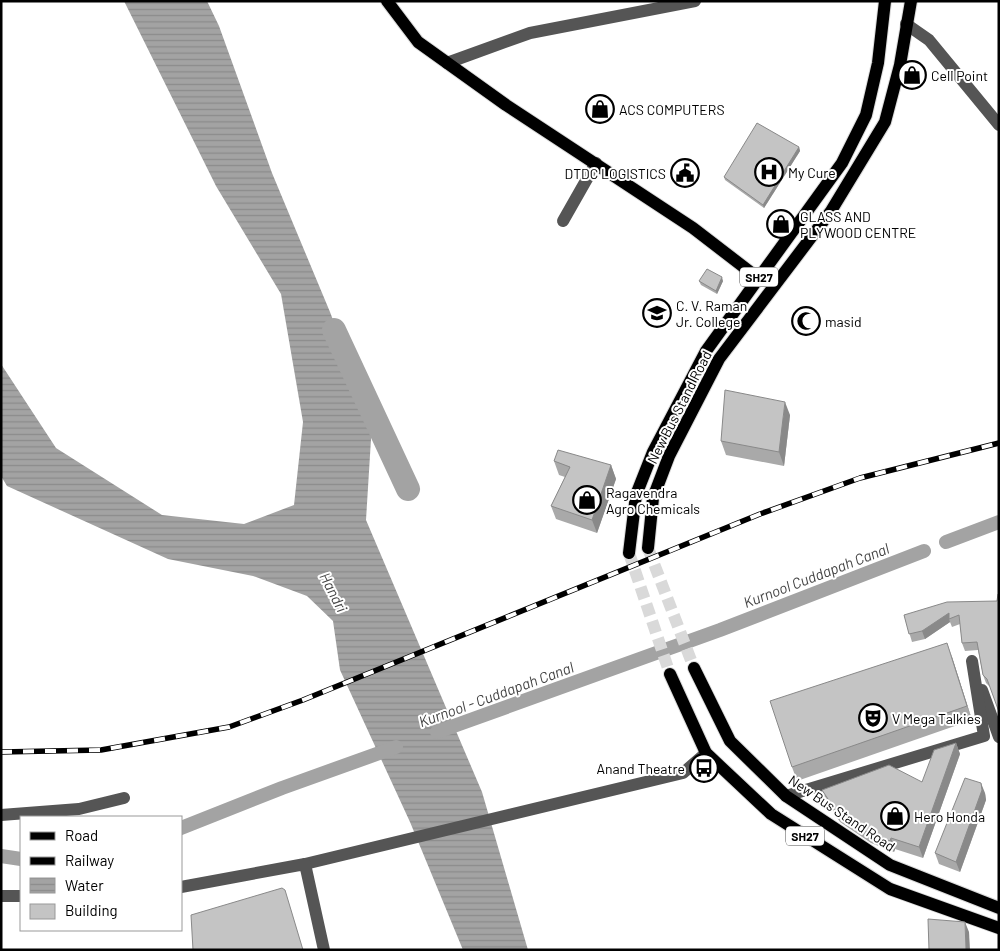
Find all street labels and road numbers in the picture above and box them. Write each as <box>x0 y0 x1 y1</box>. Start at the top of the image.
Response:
road number: SH27 <box>740 268 778 286</box>
street label: New Bus Stand Road <box>643 348 715 466</box>
street label: New Bus Stand Road <box>786 771 898 855</box>
road number: SH27 <box>786 826 824 846</box>

